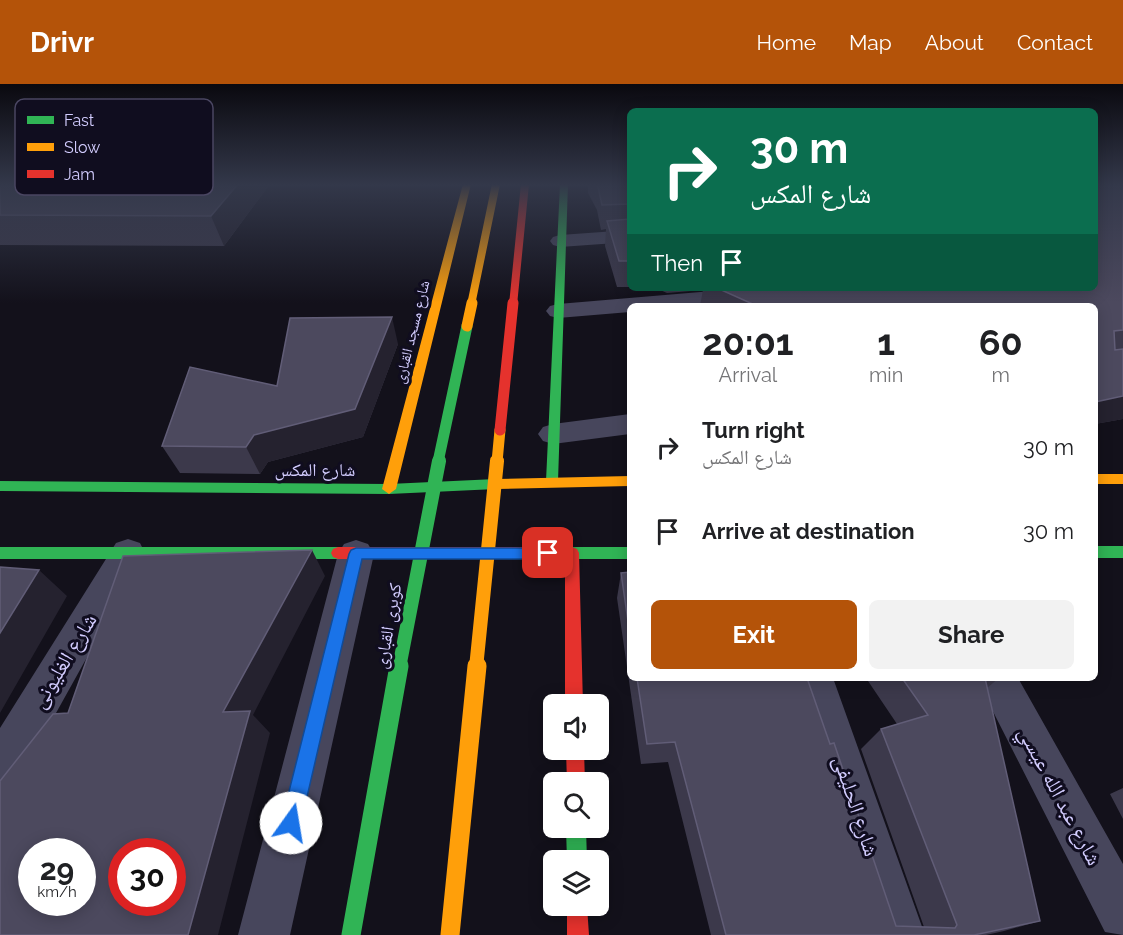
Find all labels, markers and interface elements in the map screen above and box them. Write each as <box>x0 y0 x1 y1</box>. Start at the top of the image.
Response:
text: Drivr <box>30 26 94 59</box>
text: Home <box>757 30 816 55</box>
text: Map <box>849 30 892 55</box>
text: About <box>925 30 984 55</box>
text: Contact <box>1017 30 1093 55</box>
legend <box>15 99 213 195</box>
text: Fast <box>64 111 95 130</box>
text: 30 m <box>750 124 848 173</box>
icon: right <box>651 132 729 210</box>
text: Slow <box>64 138 100 157</box>
text: Jam <box>64 165 95 184</box>
text: شارع المكس <box>750 178 871 209</box>
icon: arrive <box>715 246 748 279</box>
text: Then <box>651 250 703 276</box>
street label: شارع مسجد القبارى <box>390 278 435 386</box>
text: 20:01 <box>702 321 794 363</box>
text: 1 <box>877 321 895 363</box>
text: 60 <box>979 321 1023 363</box>
text: Arrival <box>719 363 777 387</box>
text: min <box>869 363 903 387</box>
text: m <box>991 363 1010 387</box>
text: Turn right <box>702 417 805 443</box>
icon: right <box>651 431 684 464</box>
text: 30 m <box>1023 434 1074 460</box>
text: شارع المكس <box>702 445 792 469</box>
street label: شارع المكس <box>275 459 355 481</box>
icon: arrive <box>651 515 684 548</box>
text: Arrive at destination <box>702 518 915 544</box>
text: 30 m <box>1023 518 1074 544</box>
pin <box>522 527 573 578</box>
icon: arrive <box>531 536 564 569</box>
street label: كوبرى القبارى <box>370 581 406 671</box>
button: Exit <box>651 600 857 669</box>
button: Share <box>869 600 1074 669</box>
street label: شارع الغليونى <box>26 609 102 713</box>
map controls <box>543 694 609 916</box>
button: sound <box>543 694 609 760</box>
street label: شارع عبد الله عيسي <box>1010 722 1107 871</box>
street label: شارع الحليفى <box>828 753 884 859</box>
button: search <box>543 772 609 838</box>
position arrow <box>259 791 323 855</box>
speed limit sign: 30 <box>108 838 186 916</box>
button: layers <box>543 850 609 916</box>
text: 29 <box>40 852 74 887</box>
text: km/h <box>37 883 77 901</box>

